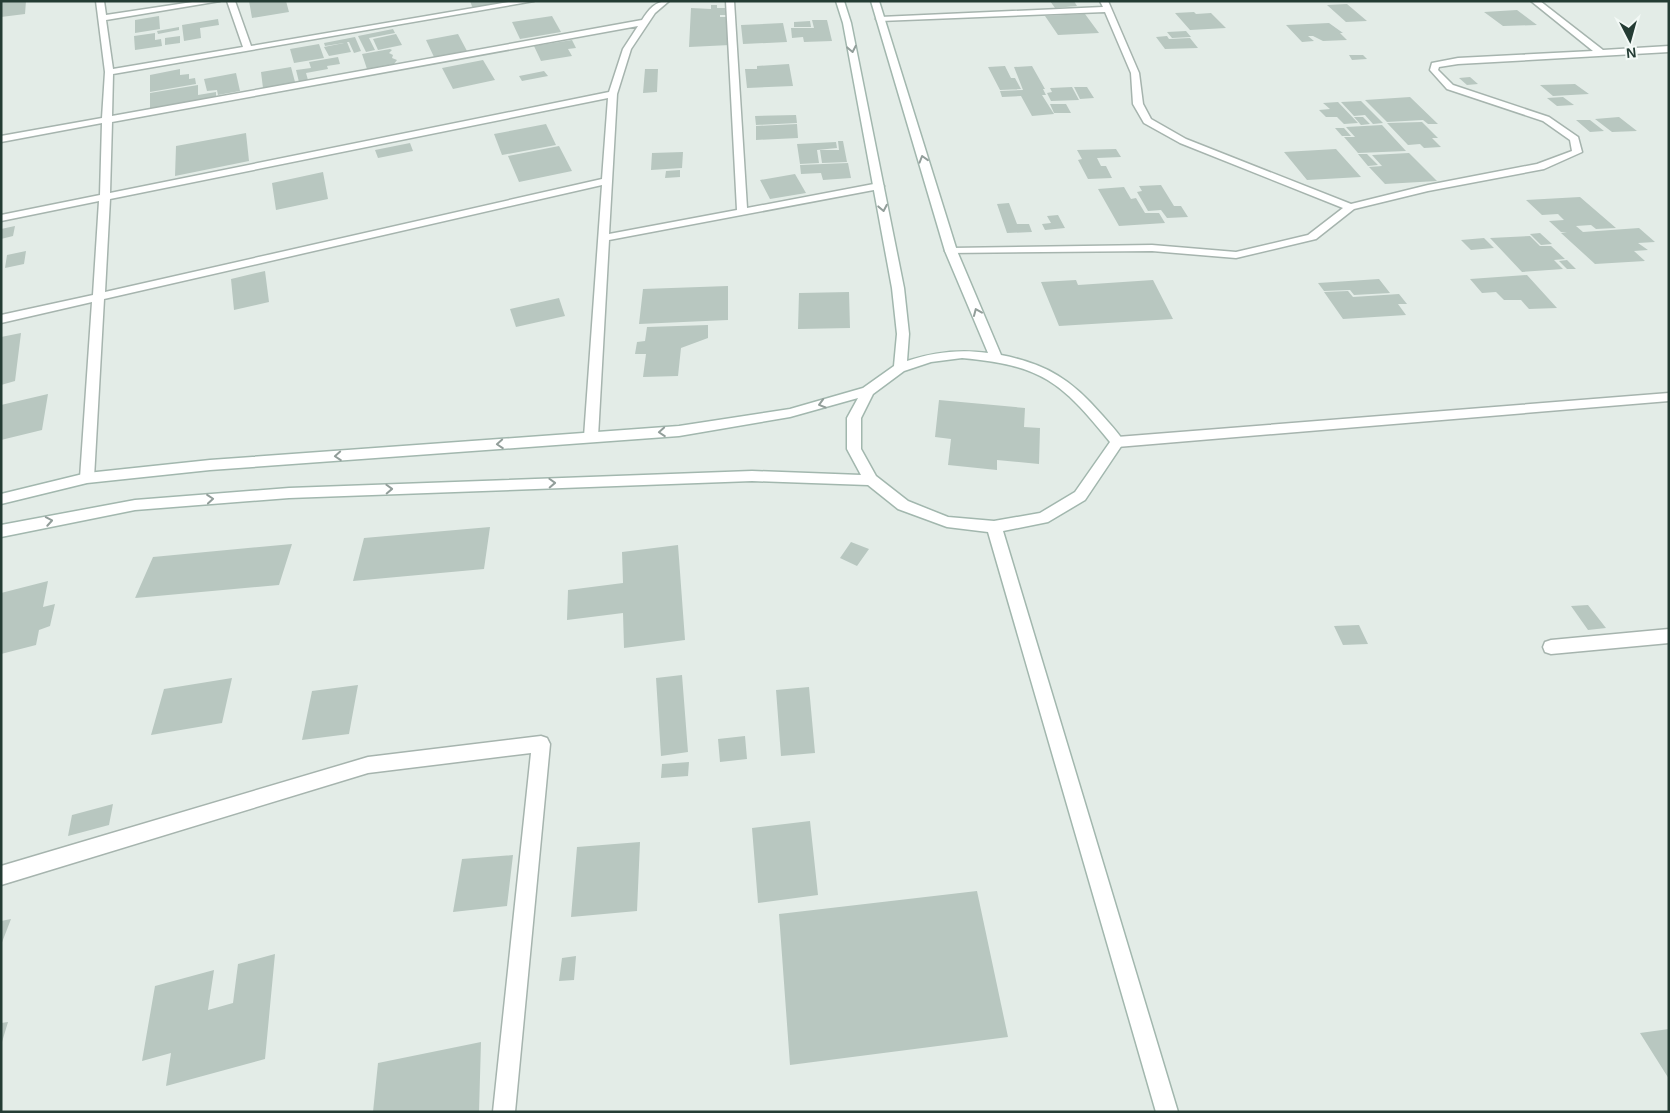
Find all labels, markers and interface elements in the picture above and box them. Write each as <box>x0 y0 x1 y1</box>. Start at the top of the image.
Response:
north arrow <box>1605 15 1655 65</box>
one-way arrow <box>846 44 857 53</box>
text: N <box>1625 44 1637 61</box>
one-way arrow <box>918 155 928 163</box>
one-way arrow <box>877 204 887 212</box>
one-way arrow <box>973 308 983 317</box>
one-way arrow <box>817 398 826 409</box>
one-way arrow <box>657 426 665 437</box>
one-way arrow <box>495 438 503 449</box>
one-way arrow <box>333 450 341 461</box>
one-way arrow <box>548 478 556 489</box>
one-way arrow <box>386 484 394 494</box>
one-way arrow <box>206 494 214 505</box>
one-way arrow <box>44 516 53 526</box>

